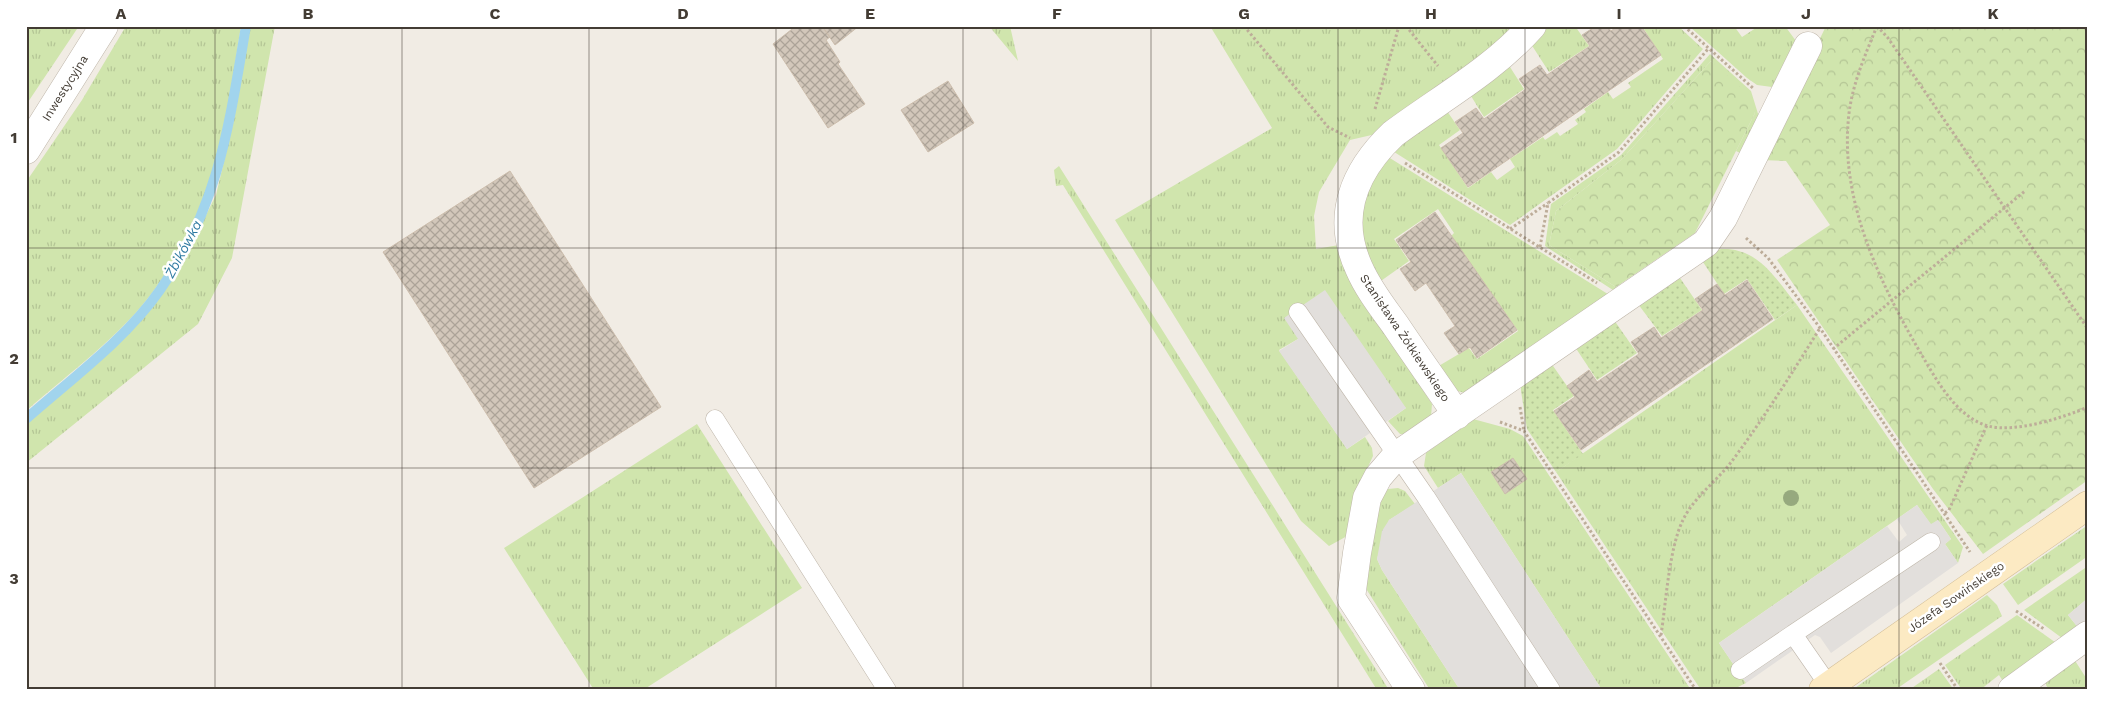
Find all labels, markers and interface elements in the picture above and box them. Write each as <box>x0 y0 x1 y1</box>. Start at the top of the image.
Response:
text: A <box>116 4 127 23</box>
text: B <box>303 4 314 23</box>
text: C <box>490 4 501 23</box>
text: D <box>677 4 689 23</box>
text: E <box>865 4 875 23</box>
text: F <box>1052 4 1062 23</box>
text: G <box>1238 4 1250 23</box>
text: H <box>1425 4 1437 23</box>
text: I <box>1616 4 1622 23</box>
text: J <box>1801 4 1811 23</box>
text: K <box>1987 4 1999 23</box>
street label: Inwestycyjna <box>39 52 91 124</box>
text: 1 <box>11 128 17 147</box>
water label: Żbikówka <box>161 217 205 281</box>
street label: Stanisława Żółkiewskiego <box>1357 272 1453 404</box>
text: 2 <box>9 349 19 368</box>
street label: Józefa Sowińskiego <box>1905 559 2007 635</box>
text: 3 <box>9 569 19 588</box>

